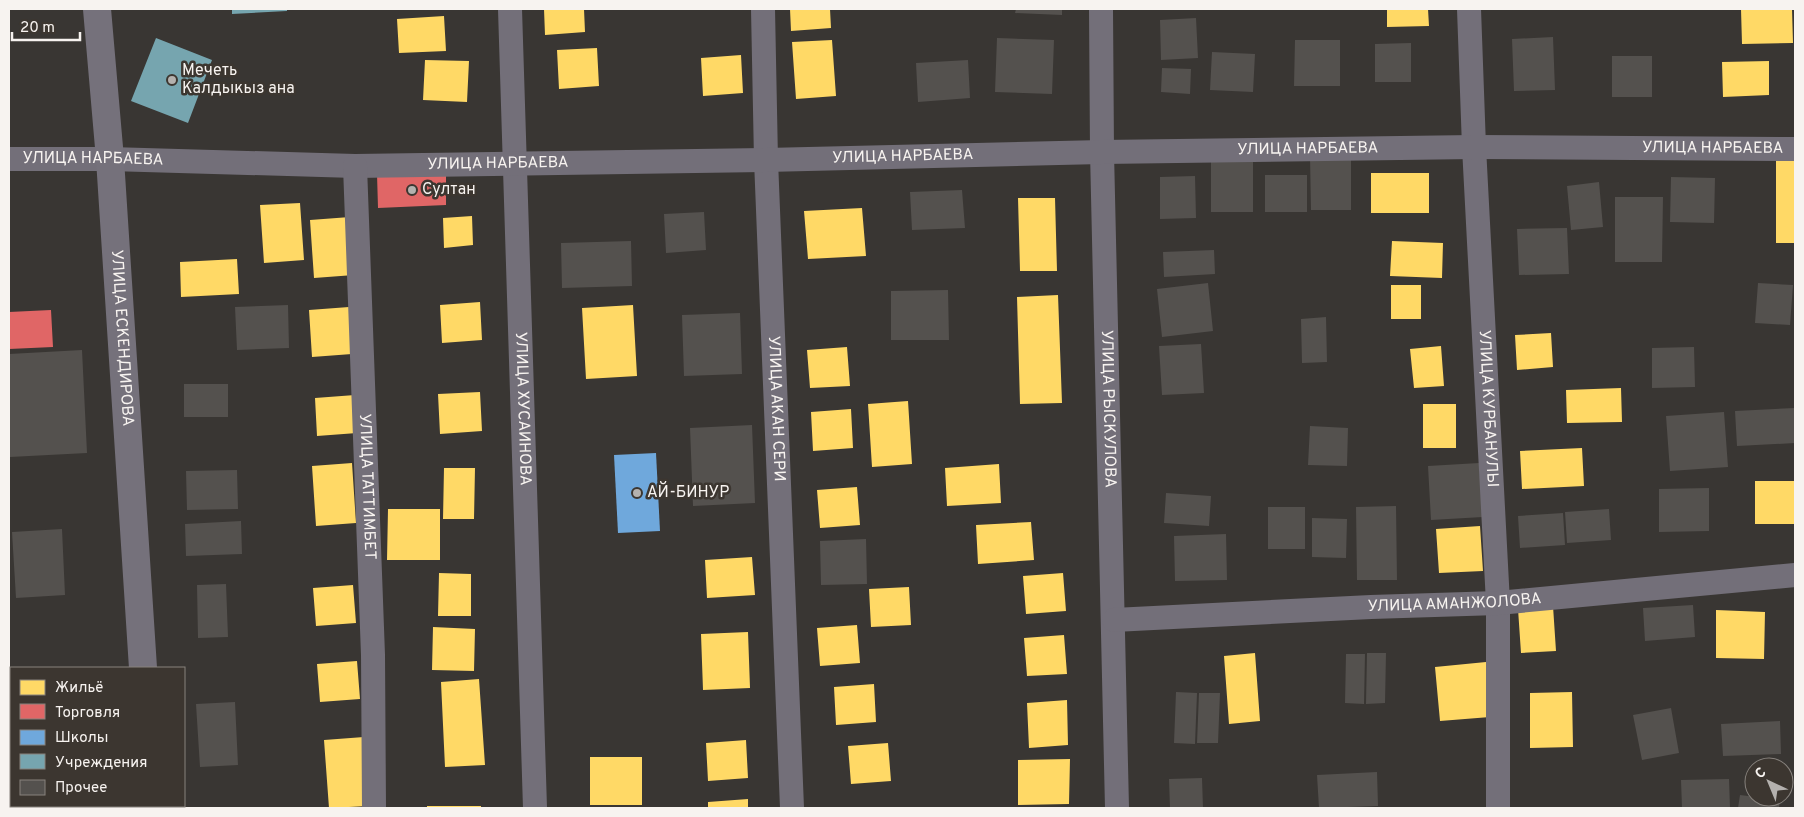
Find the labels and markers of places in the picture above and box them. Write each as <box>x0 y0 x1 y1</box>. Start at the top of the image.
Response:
place label: Мечеть Калдыкыз ана <box>182 61 295 99</box>
marker: Мечеть Калдыкыз ана <box>166 74 178 86</box>
place label: Султан <box>422 180 476 200</box>
marker: Султан <box>406 184 418 196</box>
place label: АЙ-БИНУР <box>647 481 729 503</box>
marker: АЙ-БИНУР <box>631 487 643 499</box>

